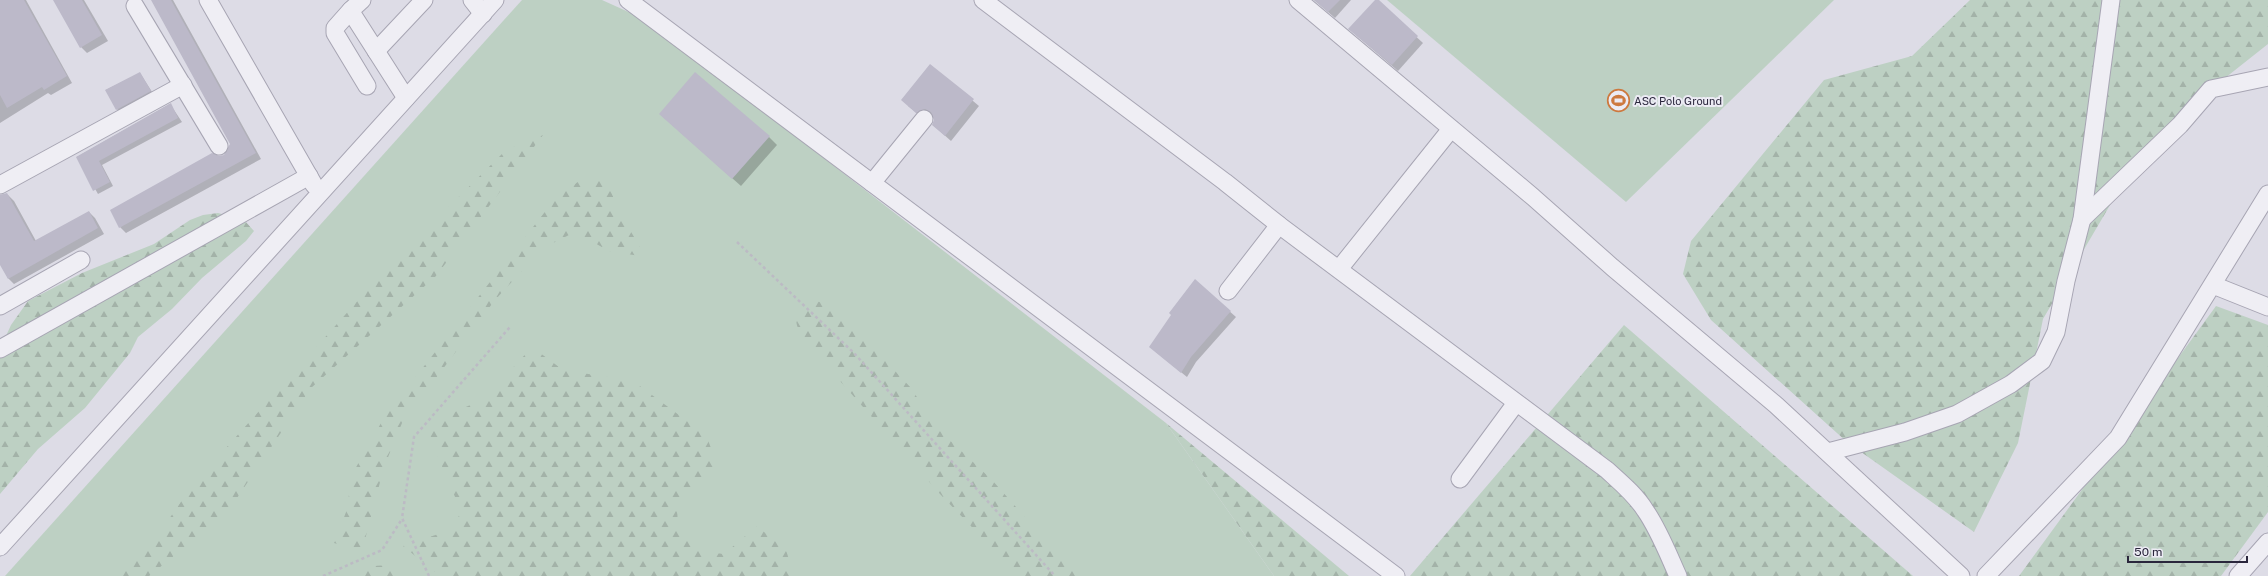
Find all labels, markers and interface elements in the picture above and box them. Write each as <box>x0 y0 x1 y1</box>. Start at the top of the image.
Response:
sports icon: ASC Polo Ground <box>1605 88 1631 114</box>
place label: ASC Polo Ground <box>1634 95 1722 107</box>
scale bar <box>2128 538 2247 564</box>
text: 50 m <box>2134 545 2162 559</box>

